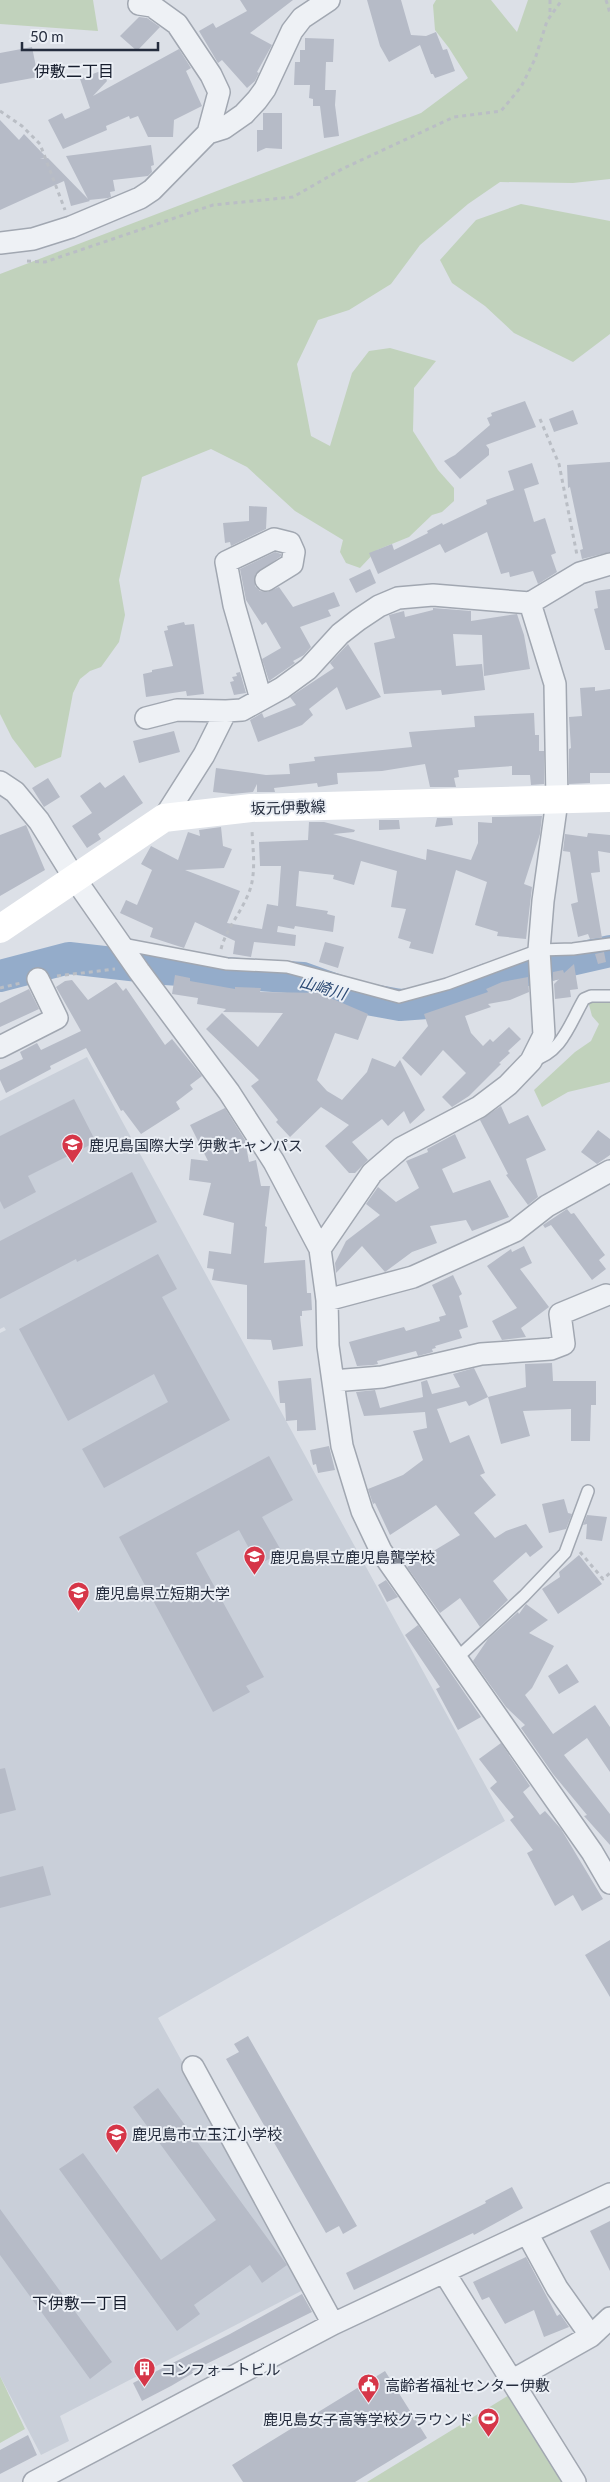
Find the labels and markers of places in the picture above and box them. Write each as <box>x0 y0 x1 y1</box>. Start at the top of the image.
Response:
school or university icon: 鹿児島国際大学 伊敷キャンパス <box>61 1133 85 1164</box>
place label: 鹿児島国際大学 伊敷キャンパス <box>89 1136 303 1154</box>
school or university icon: 鹿児島県立鹿児島聾学校 <box>242 1545 266 1576</box>
place label: 鹿児島県立鹿児島聾学校 <box>270 1548 435 1566</box>
school or university icon: 鹿児島県立短期大学 <box>67 1581 91 1612</box>
place label: 鹿児島県立短期大学 <box>95 1584 230 1602</box>
school or university icon: 鹿児島市立玉江小学校 <box>104 2122 128 2153</box>
place label: 鹿児島市立玉江小学校 <box>132 2125 282 2143</box>
building icon: コンフォートビル <box>133 2357 157 2388</box>
place label: コンフォートビル <box>161 2360 281 2378</box>
public building icon: 高齢者福祉センター伊敷 <box>357 2373 381 2404</box>
place label: 高齢者福祉センター伊敷 <box>385 2376 550 2394</box>
sports icon: 鹿児島女子高等学校グラウンド <box>477 2407 501 2438</box>
place label: 鹿児島女子高等学校グラウンド <box>263 2410 473 2428</box>

